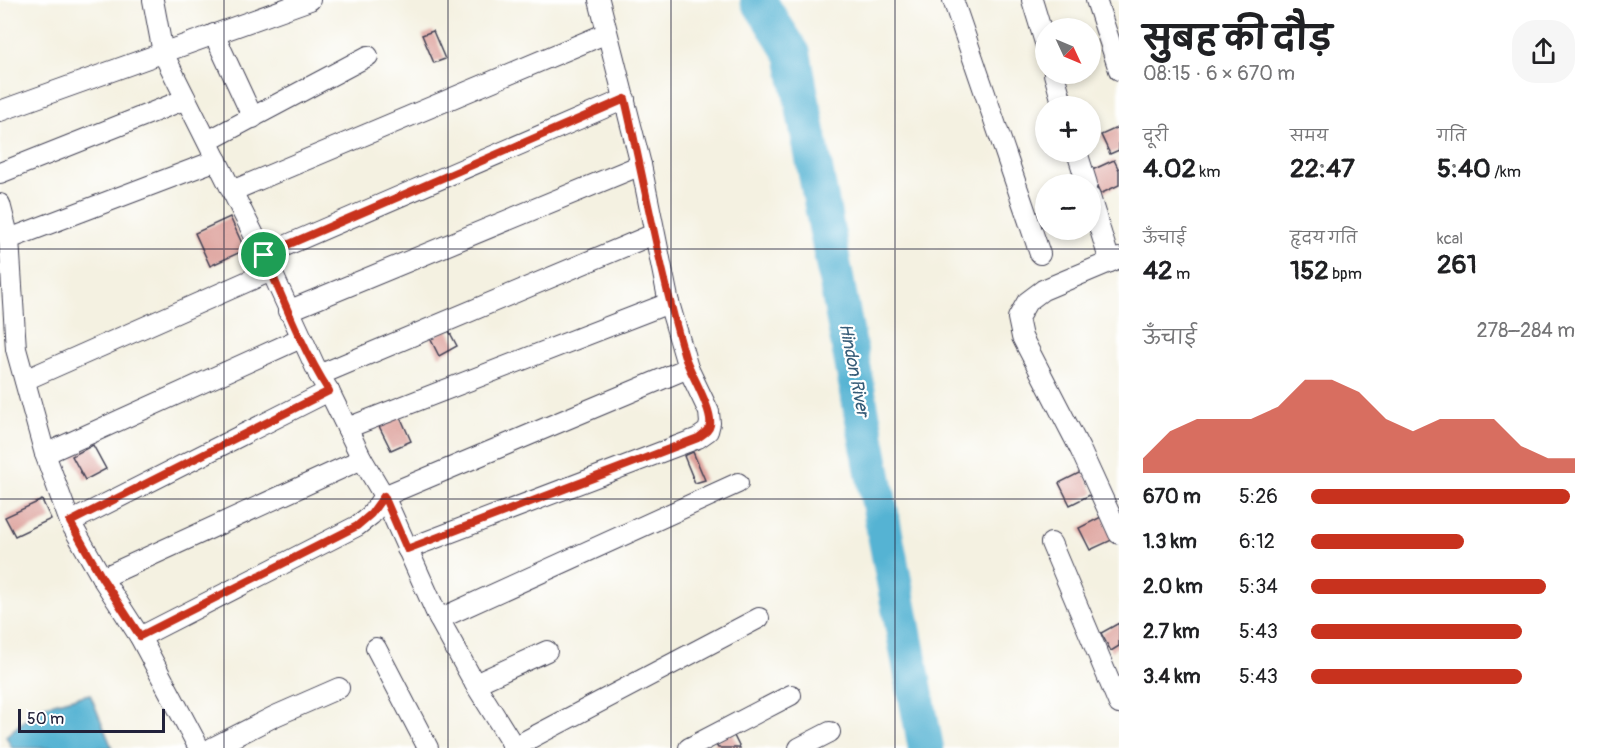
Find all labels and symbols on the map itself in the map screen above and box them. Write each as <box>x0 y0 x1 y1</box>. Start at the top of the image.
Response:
north arrow <box>1035 18 1101 84</box>
pin <box>238 229 289 280</box>
water label: Hindon River <box>834 322 875 421</box>
scale bar <box>18 706 165 734</box>

